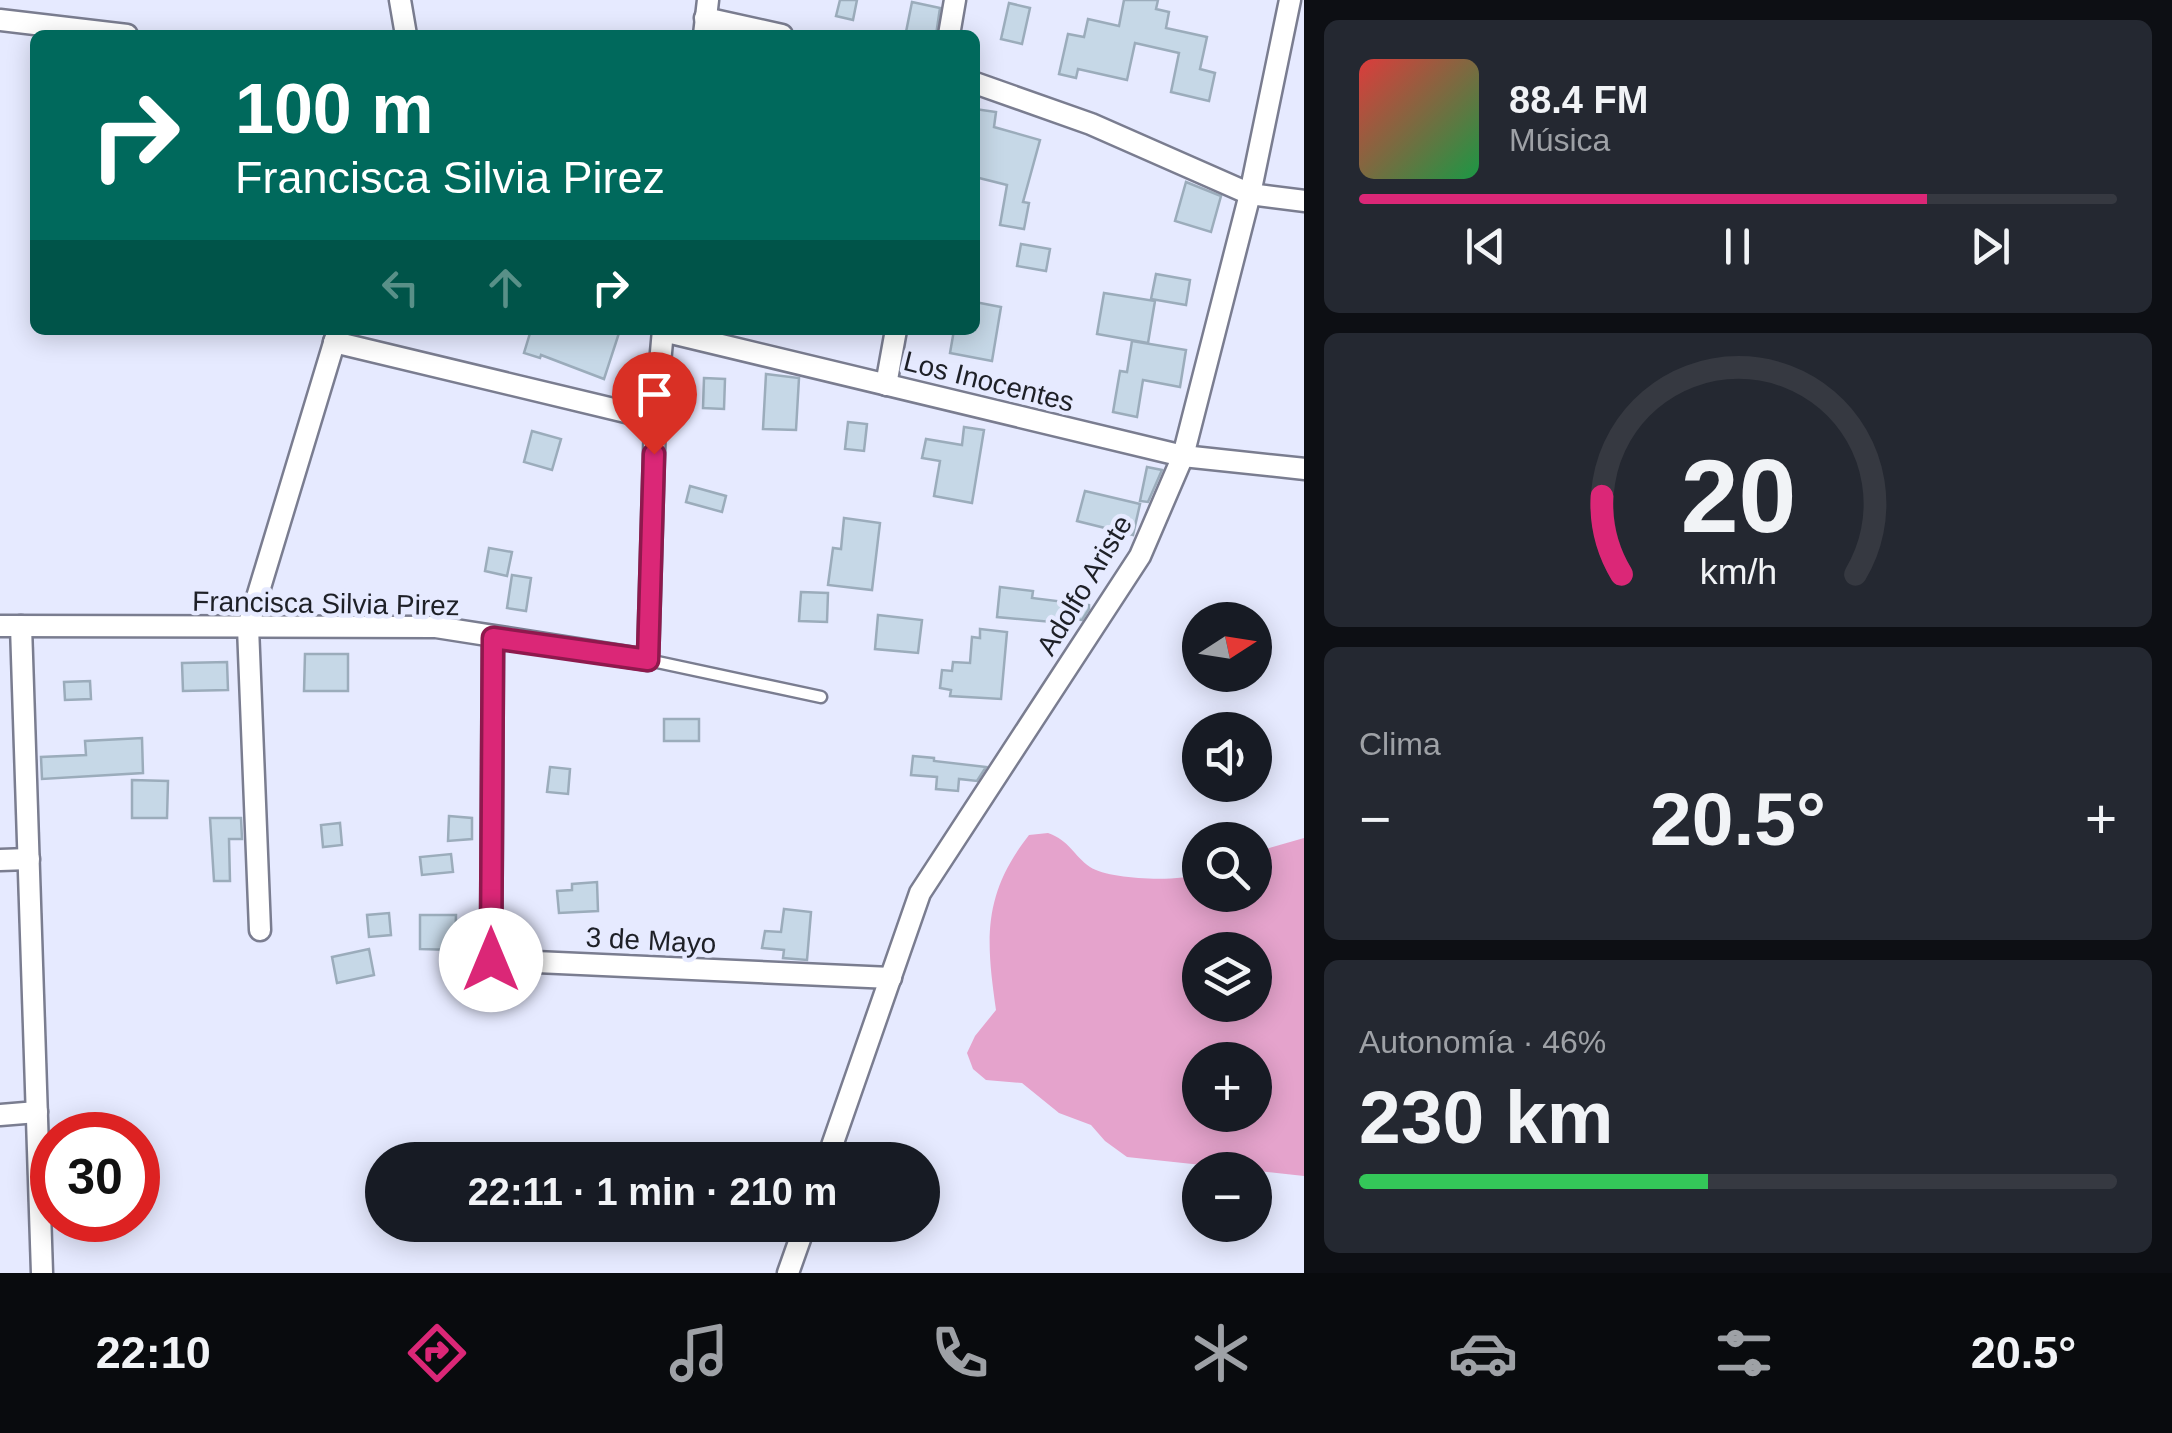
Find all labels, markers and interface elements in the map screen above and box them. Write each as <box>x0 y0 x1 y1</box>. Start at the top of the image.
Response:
icon: right <box>70 70 200 200</box>
text: 100 m <box>235 70 433 148</box>
text: 88.4 FM <box>1509 79 1648 121</box>
text: Música <box>1509 122 1610 158</box>
text: Francisca Silvia Pirez <box>235 152 665 203</box>
icon: previous <box>1458 219 1513 274</box>
icon: pause <box>1710 219 1765 274</box>
icon: next <box>1963 219 2018 274</box>
icon: left <box>373 260 428 315</box>
icon: ahead <box>478 260 533 315</box>
icon: right <box>583 260 638 315</box>
street label: Los Inocentes <box>901 345 1077 418</box>
pin <box>612 352 697 455</box>
icon: arrive <box>627 367 682 422</box>
text: 20 <box>1680 438 1796 554</box>
street label: Adolfo Ariste <box>1031 510 1138 661</box>
text: km/h <box>1699 552 1777 592</box>
street label: Francisca Silvia Pirez <box>192 586 460 621</box>
north arrow <box>1182 602 1272 692</box>
map controls <box>1182 602 1272 1242</box>
button: sound <box>1182 712 1272 802</box>
text: Clima <box>1359 726 1441 762</box>
text: 20.5° <box>1650 777 1826 861</box>
text: − <box>1359 788 1391 850</box>
text: + <box>2085 788 2117 850</box>
button: search <box>1182 822 1272 912</box>
position arrow <box>439 908 543 1012</box>
street label: 3 de Mayo <box>585 922 717 959</box>
button: layers <box>1182 932 1272 1022</box>
text: Autonomía · 46% <box>1359 1024 1606 1060</box>
button: + <box>1182 1042 1272 1132</box>
text: 230 km <box>1359 1075 1613 1159</box>
speed limit sign: 30 <box>30 1112 160 1242</box>
button: − <box>1182 1152 1272 1242</box>
text: 22:11 · 1 min · 210 m <box>468 1171 837 1213</box>
icon: directions <box>402 1318 472 1388</box>
icon: music <box>664 1318 734 1388</box>
icon: phone <box>925 1318 995 1388</box>
icon: climate <box>1186 1318 1256 1388</box>
icon: car <box>1448 1318 1518 1388</box>
icon: filters <box>1709 1318 1779 1388</box>
text: 22:10 <box>96 1327 211 1378</box>
text: 20.5° <box>1971 1327 2076 1378</box>

